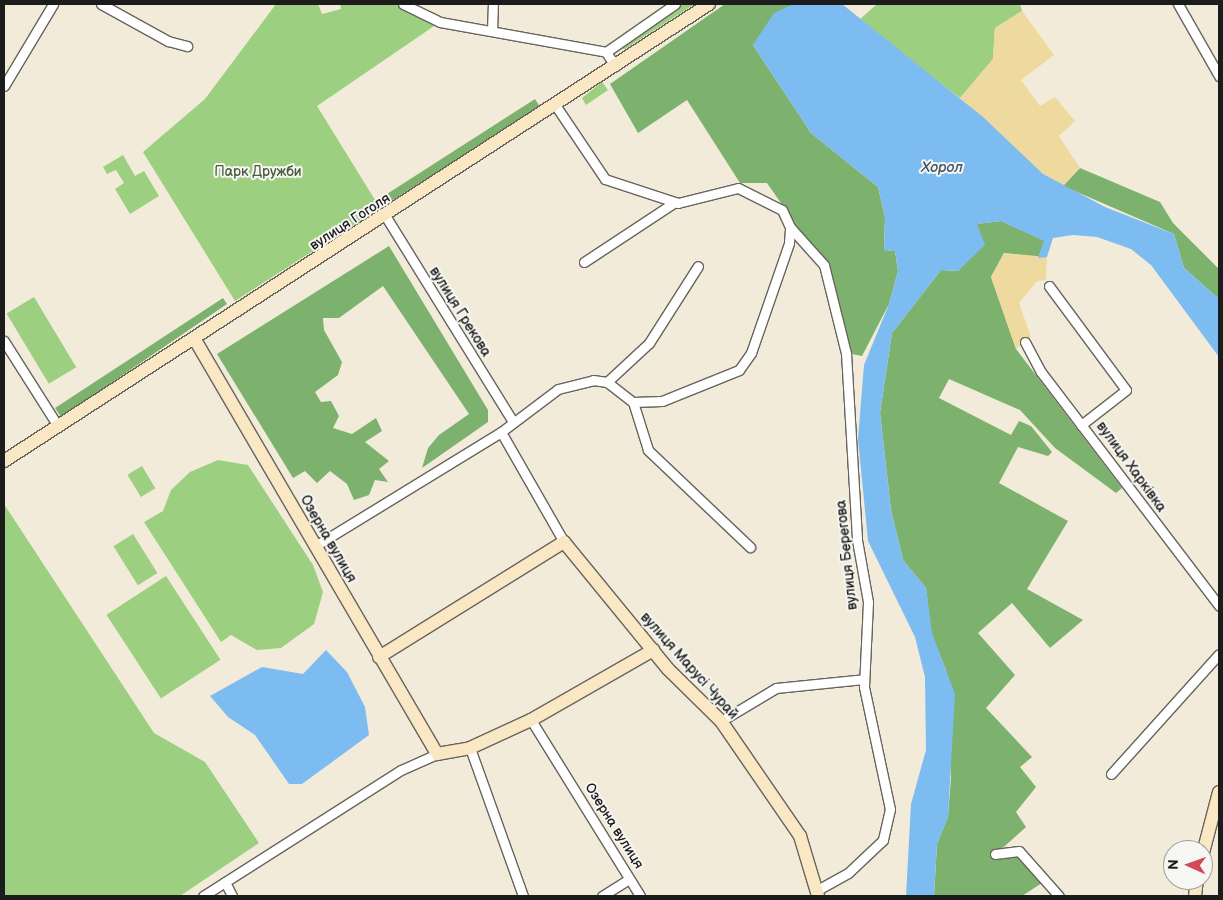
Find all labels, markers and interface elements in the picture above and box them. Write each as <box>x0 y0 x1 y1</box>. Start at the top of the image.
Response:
water label: Хорол <box>921 159 963 177</box>
park label: Парк Дружби <box>214 164 302 180</box>
street label: вулиця Гоголя <box>307 190 393 254</box>
street label: вулиця Грекова <box>426 264 494 360</box>
street label: вулиця Харківка <box>1093 419 1169 515</box>
street label: Озерна вулиця <box>296 492 360 586</box>
street label: вулиця Берегова <box>833 499 861 611</box>
street label: вулиця Марусі Чурай <box>637 609 741 723</box>
street label: Озерна вулиця <box>581 780 647 872</box>
north arrow <box>1163 840 1213 890</box>
text: N <box>1165 859 1182 870</box>

